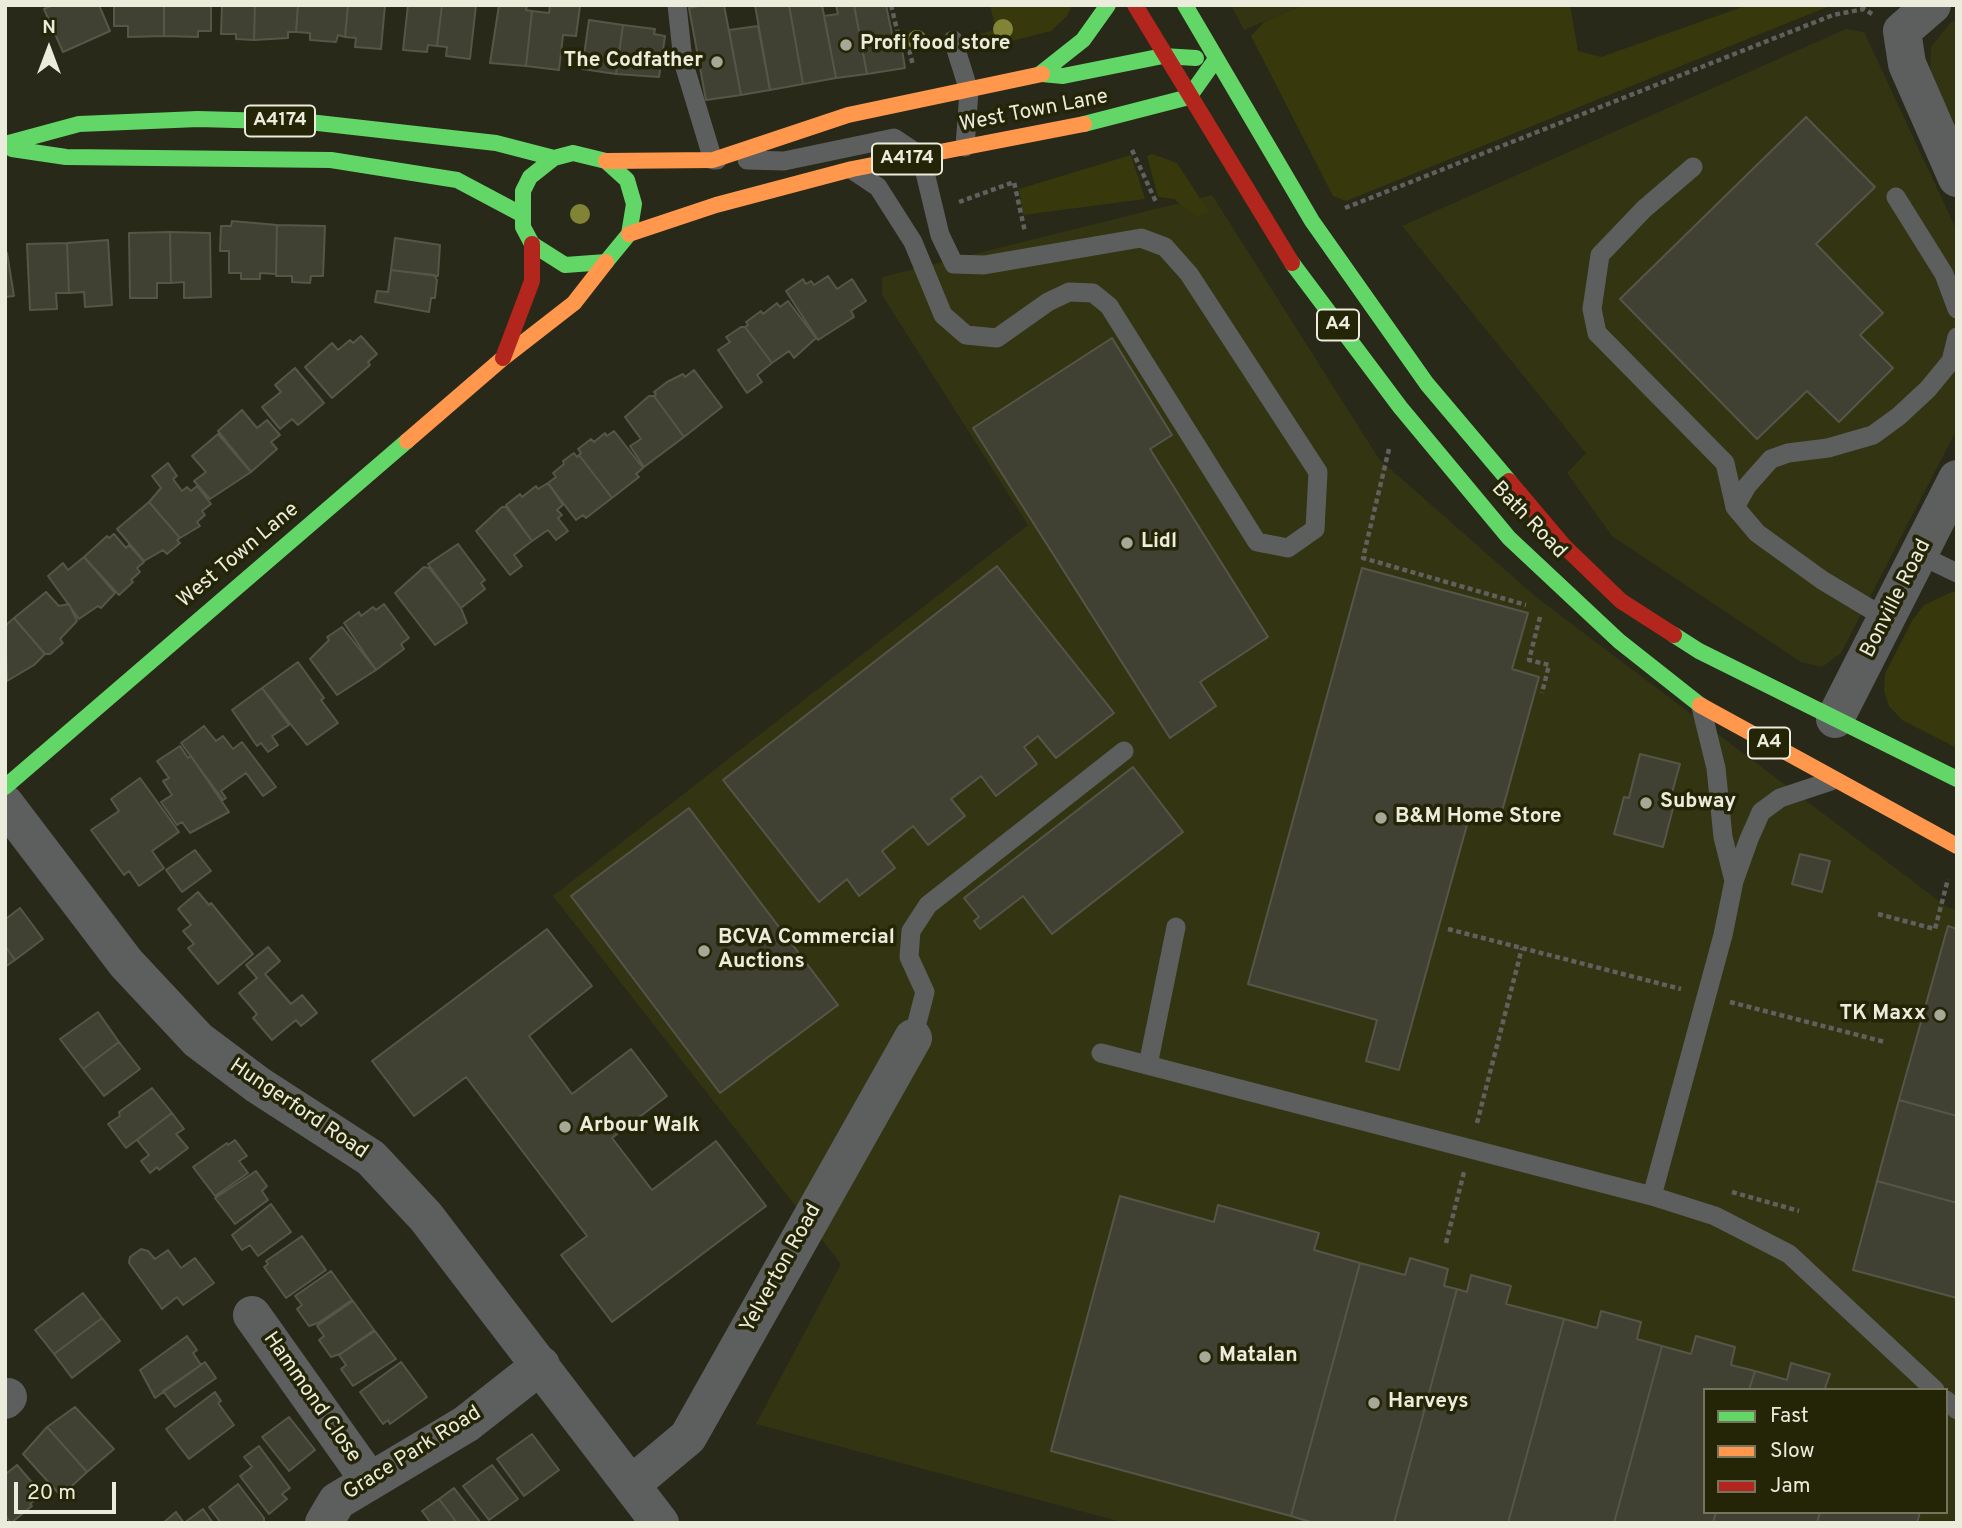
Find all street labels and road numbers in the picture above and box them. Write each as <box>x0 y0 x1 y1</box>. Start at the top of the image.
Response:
street label: West Town Lane <box>958 85 1110 139</box>
road number: A4174 <box>245 105 315 136</box>
road number: A4174 <box>872 144 942 174</box>
road number: A4 <box>1317 310 1359 340</box>
street label: Bath Road <box>1485 477 1571 565</box>
street label: West Town Lane <box>173 498 305 614</box>
street label: Bonville Road <box>1856 536 1938 662</box>
road number: A4 <box>1748 728 1790 758</box>
street label: Hungerford Road <box>224 1054 372 1166</box>
street label: Yelverton Road <box>736 1200 828 1338</box>
street label: Hammond Close <box>257 1328 365 1468</box>
street label: Grace Park Road <box>340 1402 486 1506</box>

